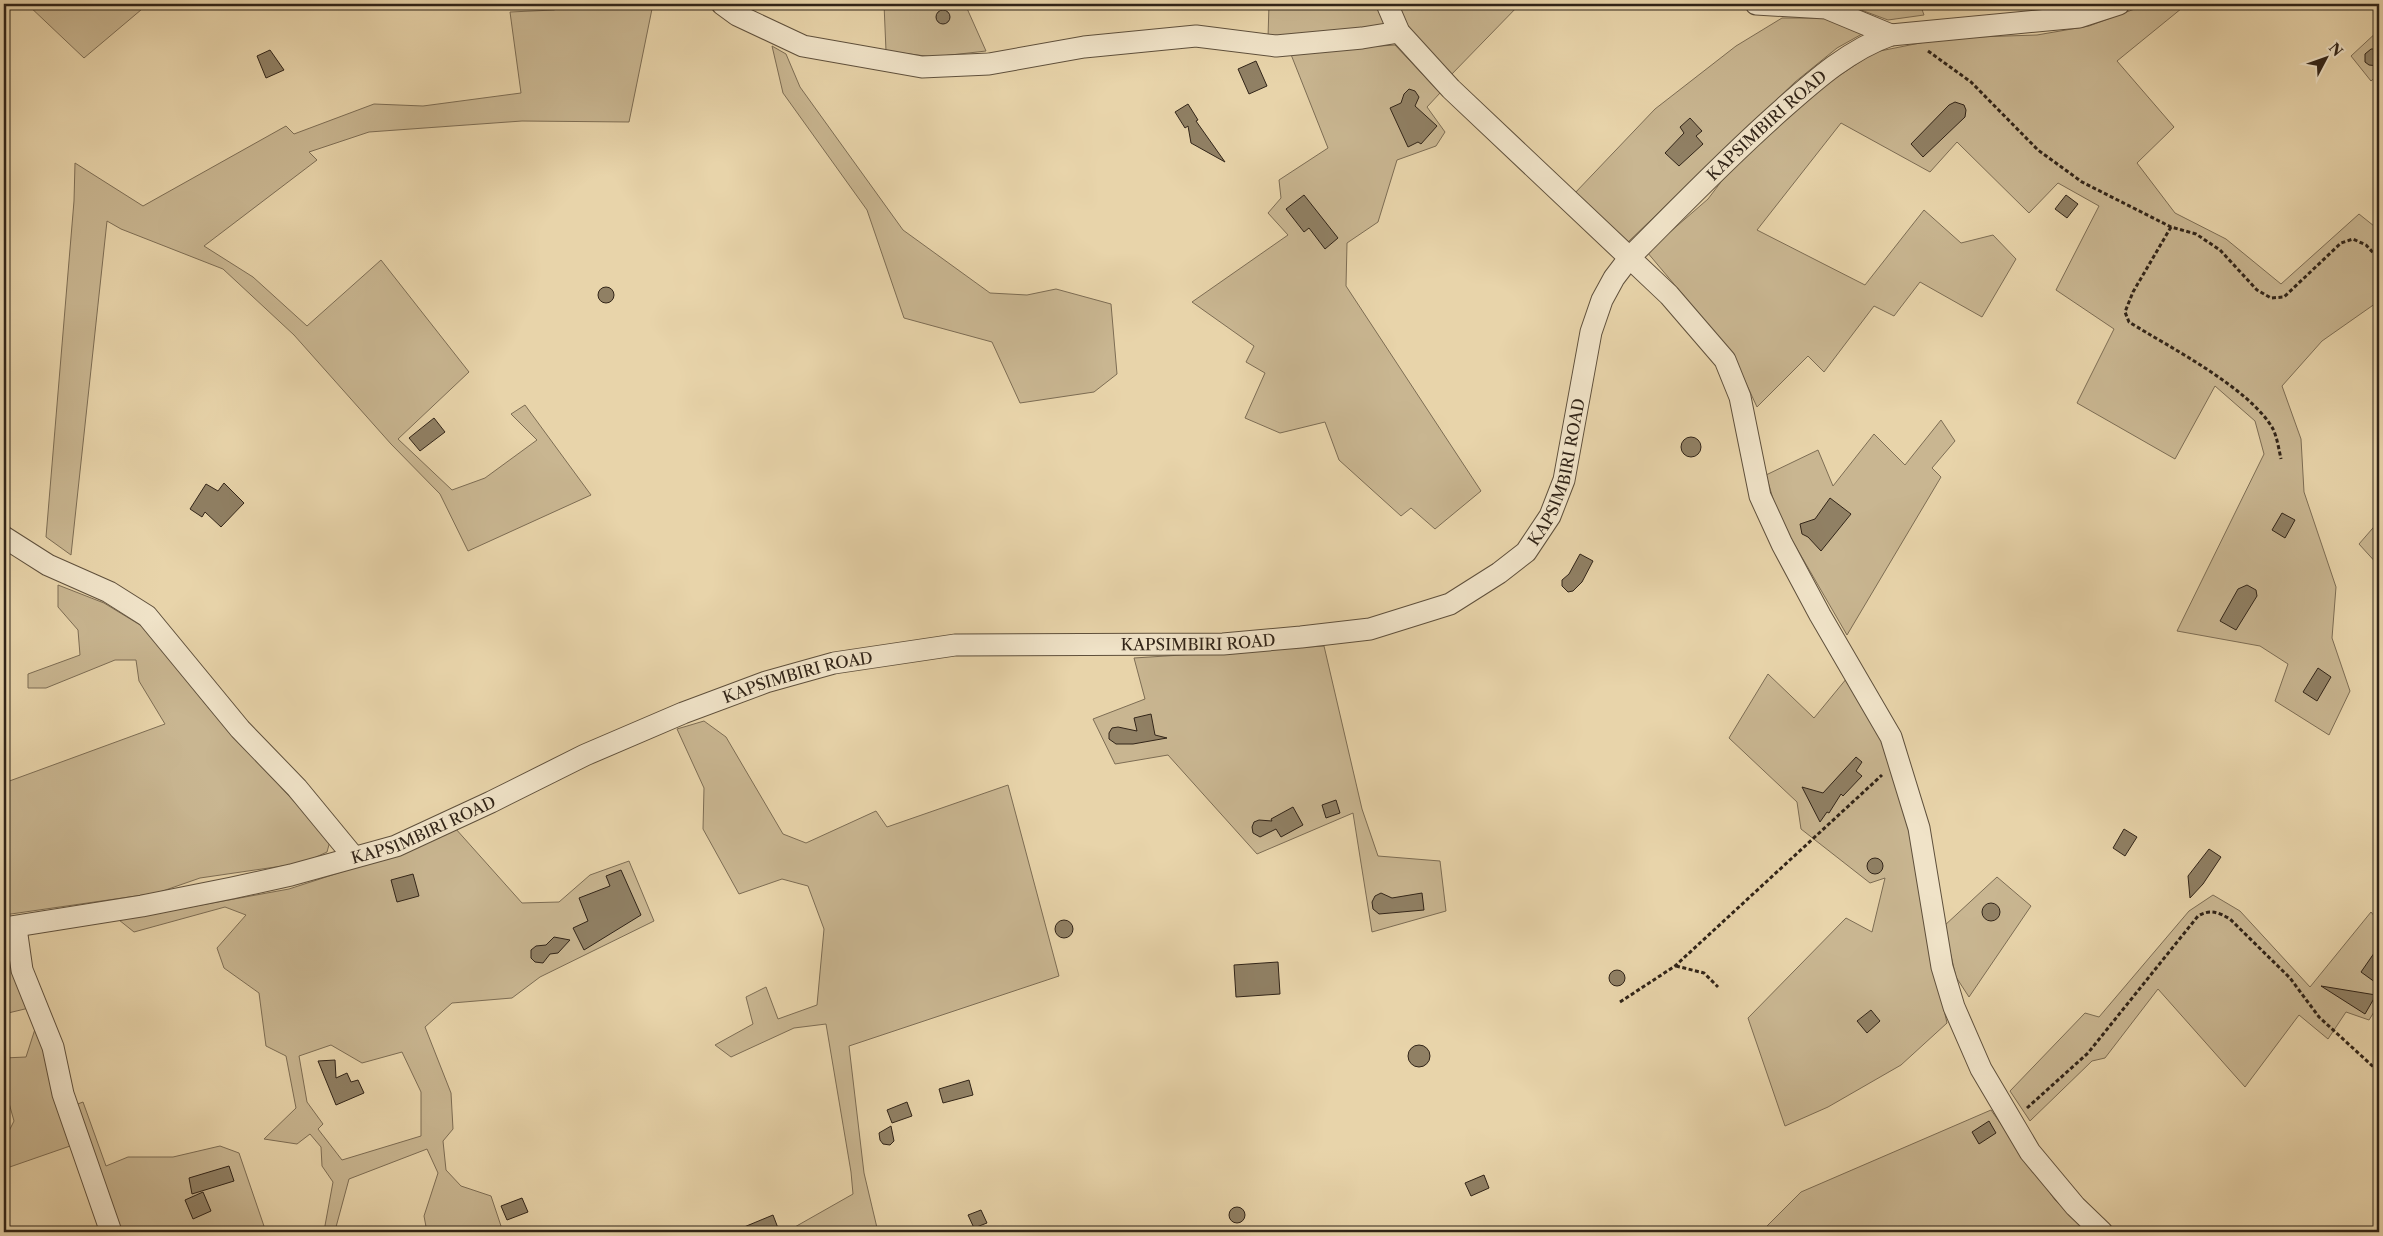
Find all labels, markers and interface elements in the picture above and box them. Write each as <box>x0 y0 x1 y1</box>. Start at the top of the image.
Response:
north arrow <box>2300 32 2350 82</box>
text: N <box>2325 39 2347 60</box>
street label: KAPSIMBIRI ROAD <box>1702 66 1830 185</box>
street label: KAPSIMBIRI ROAD <box>1523 397 1589 549</box>
street label: KAPSIMBIRI ROAD <box>1121 629 1276 654</box>
street label: KAPSIMBIRI ROAD <box>720 647 874 707</box>
street label: KAPSIMBIRI ROAD <box>349 791 499 868</box>

